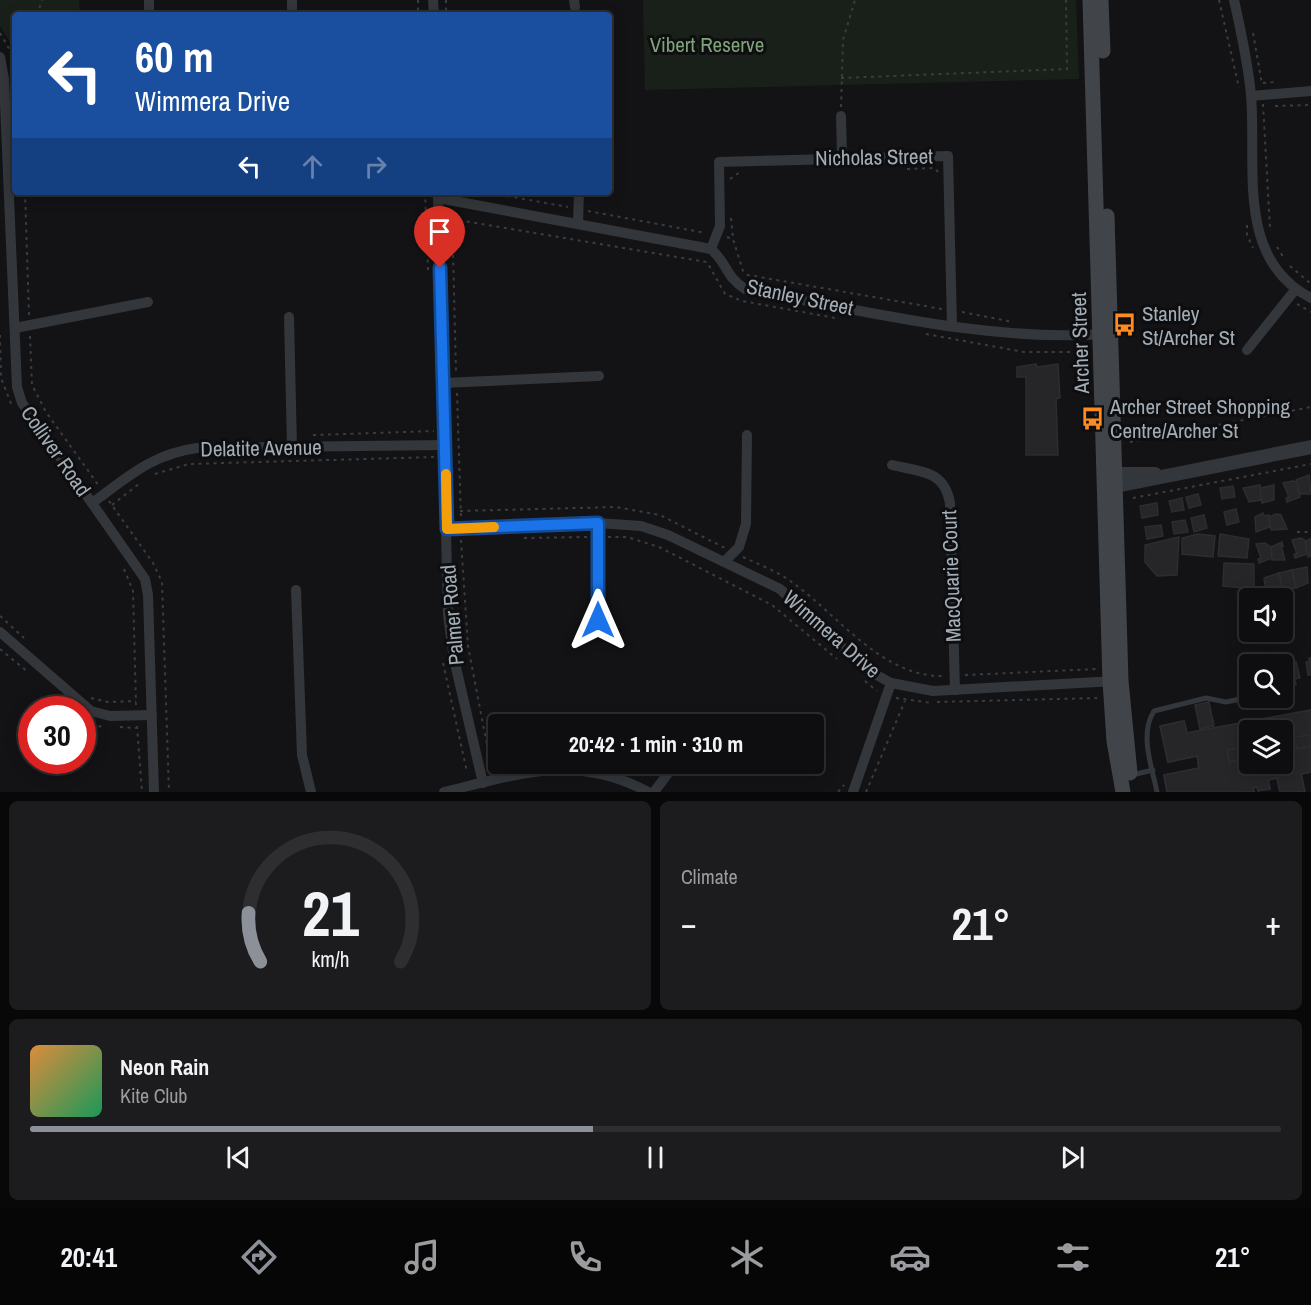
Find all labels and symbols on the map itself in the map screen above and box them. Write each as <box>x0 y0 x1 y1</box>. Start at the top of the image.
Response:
park label: Vibert Reserve <box>650 30 764 59</box>
street label: Nicholas Street <box>815 141 933 173</box>
pin <box>414 206 465 268</box>
street label: Stanley Street <box>744 272 856 322</box>
street label: Archer Street <box>1064 292 1096 395</box>
place label: Stanley St/Archer St <box>1142 299 1235 352</box>
bus stop icon: Stanley St/Archer St <box>1111 312 1137 338</box>
place label: Archer Street Shopping Centre/Archer St <box>1109 392 1290 445</box>
street label: Colliver Road <box>14 400 98 502</box>
bus stop icon: Archer Street Shopping Centre/Archer St <box>1079 405 1105 431</box>
street label: Delatite Avenue <box>200 432 322 464</box>
street label: MacQuarie Court <box>934 509 968 643</box>
street label: Palmer Road <box>433 564 471 666</box>
street label: Wimmera Drive <box>777 584 887 684</box>
position arrow <box>566 588 630 652</box>
speed limit sign: 30 <box>18 696 96 774</box>

